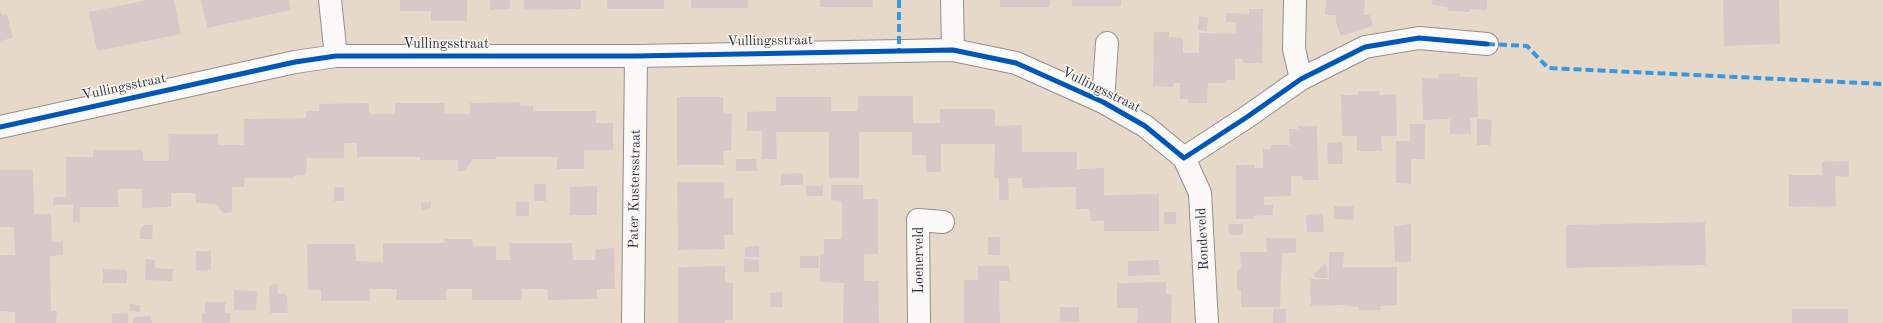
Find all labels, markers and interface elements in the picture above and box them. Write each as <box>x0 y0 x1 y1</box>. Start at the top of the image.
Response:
street label: Vullingsstraat <box>727 32 813 50</box>
street label: Vullingsstraat <box>403 36 489 52</box>
street label: Vullingsstraat <box>1059 64 1143 116</box>
street label: Vullingsstraat <box>80 70 168 104</box>
street label: Pater Kustersstraat <box>626 129 644 249</box>
street label: Rondeveld <box>1193 207 1213 271</box>
street label: Loenerveld <box>911 227 927 293</box>

